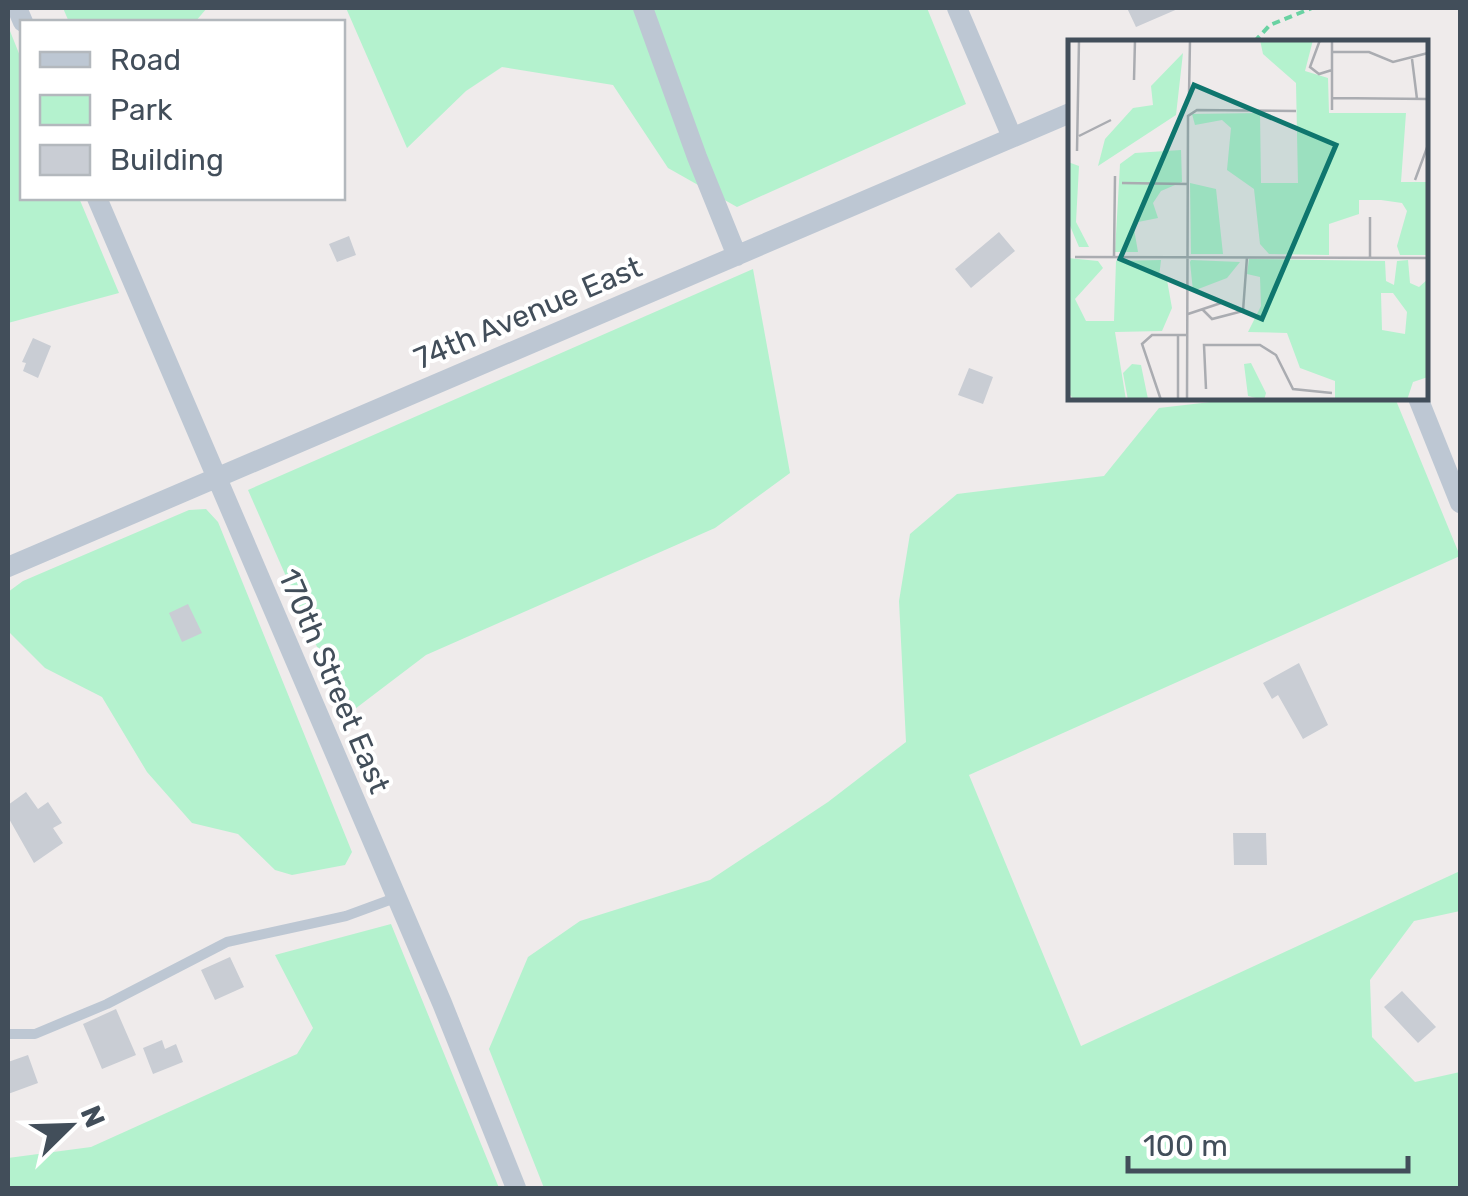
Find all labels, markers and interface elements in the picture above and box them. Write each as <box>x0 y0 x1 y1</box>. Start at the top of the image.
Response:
legend <box>20 20 345 200</box>
inset map <box>1068 40 1428 400</box>
text: Road <box>110 42 181 78</box>
text: Park <box>110 92 173 128</box>
text: Building <box>110 142 224 178</box>
street label: 74th Avenue East <box>409 249 647 377</box>
street label: 170th Street East <box>270 563 398 799</box>
north arrow <box>20 1076 120 1176</box>
text: N <box>73 1101 112 1132</box>
scale bar <box>1128 1111 1408 1173</box>
text: 100 m <box>1143 1128 1228 1164</box>

